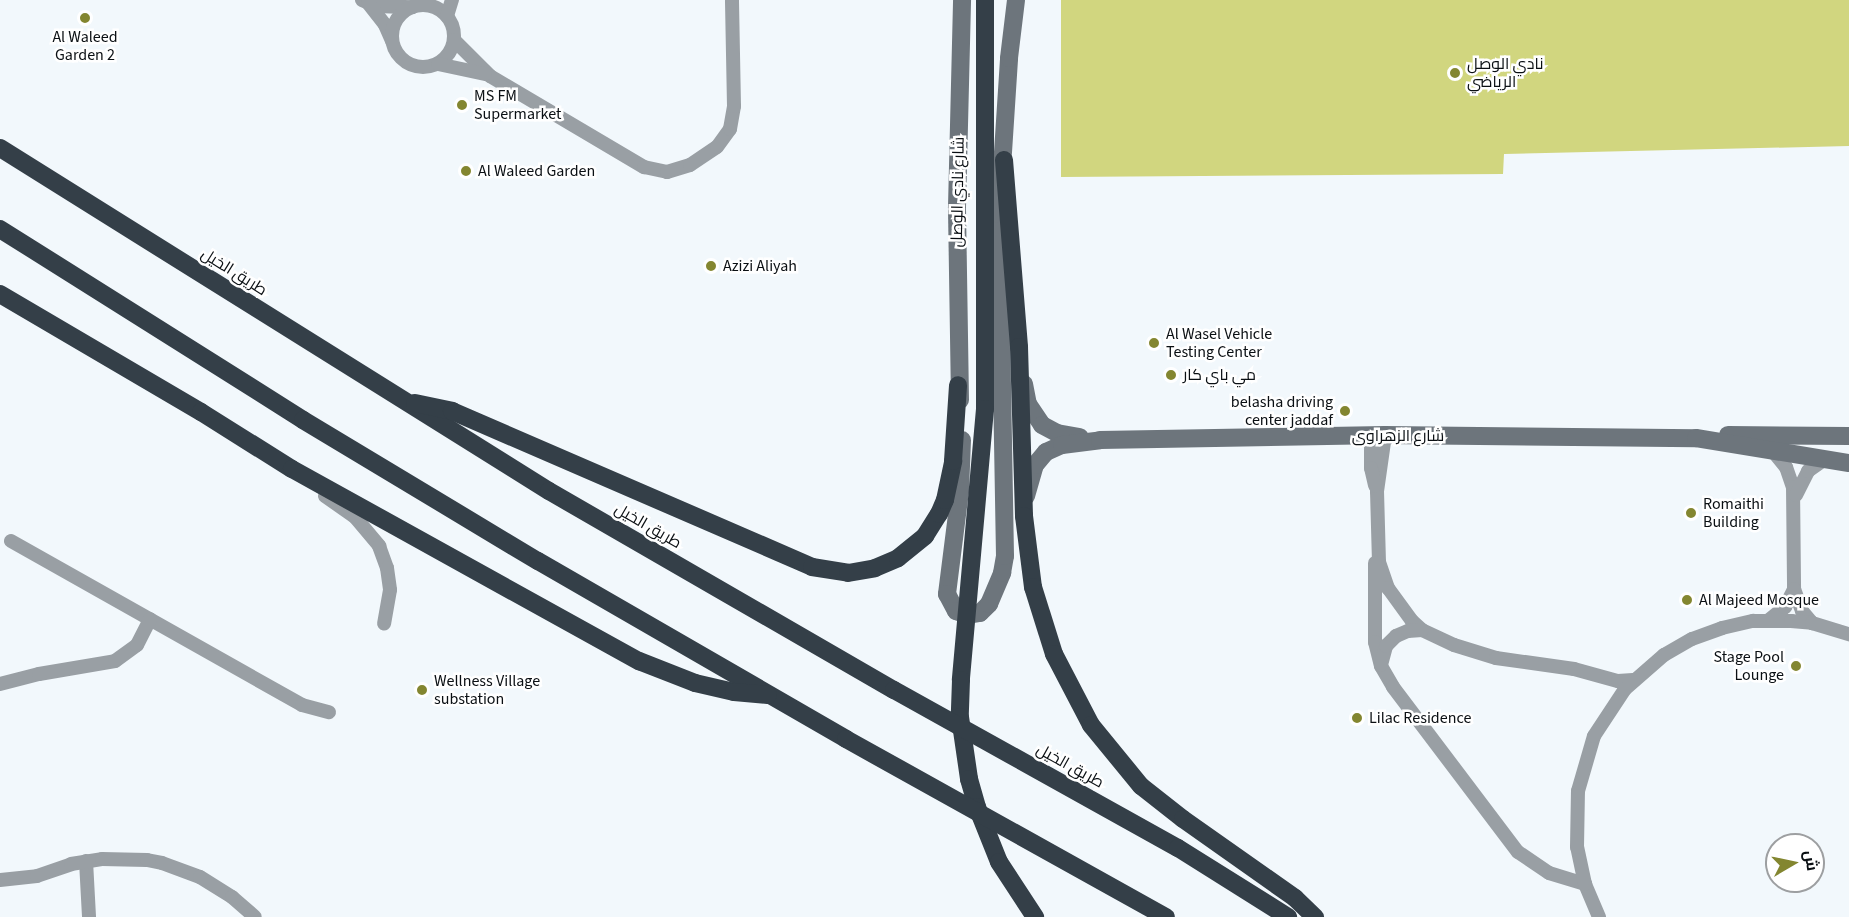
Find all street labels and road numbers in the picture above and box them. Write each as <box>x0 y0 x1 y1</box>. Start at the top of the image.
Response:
street label: شارع نادي الوصل <box>947 136 969 248</box>
street label: طريق الخيل <box>198 244 270 300</box>
street label: شارع الزهراوى <box>1352 426 1444 446</box>
street label: طريق الخيل <box>611 499 685 553</box>
street label: طريق الخيل <box>1033 740 1107 792</box>

